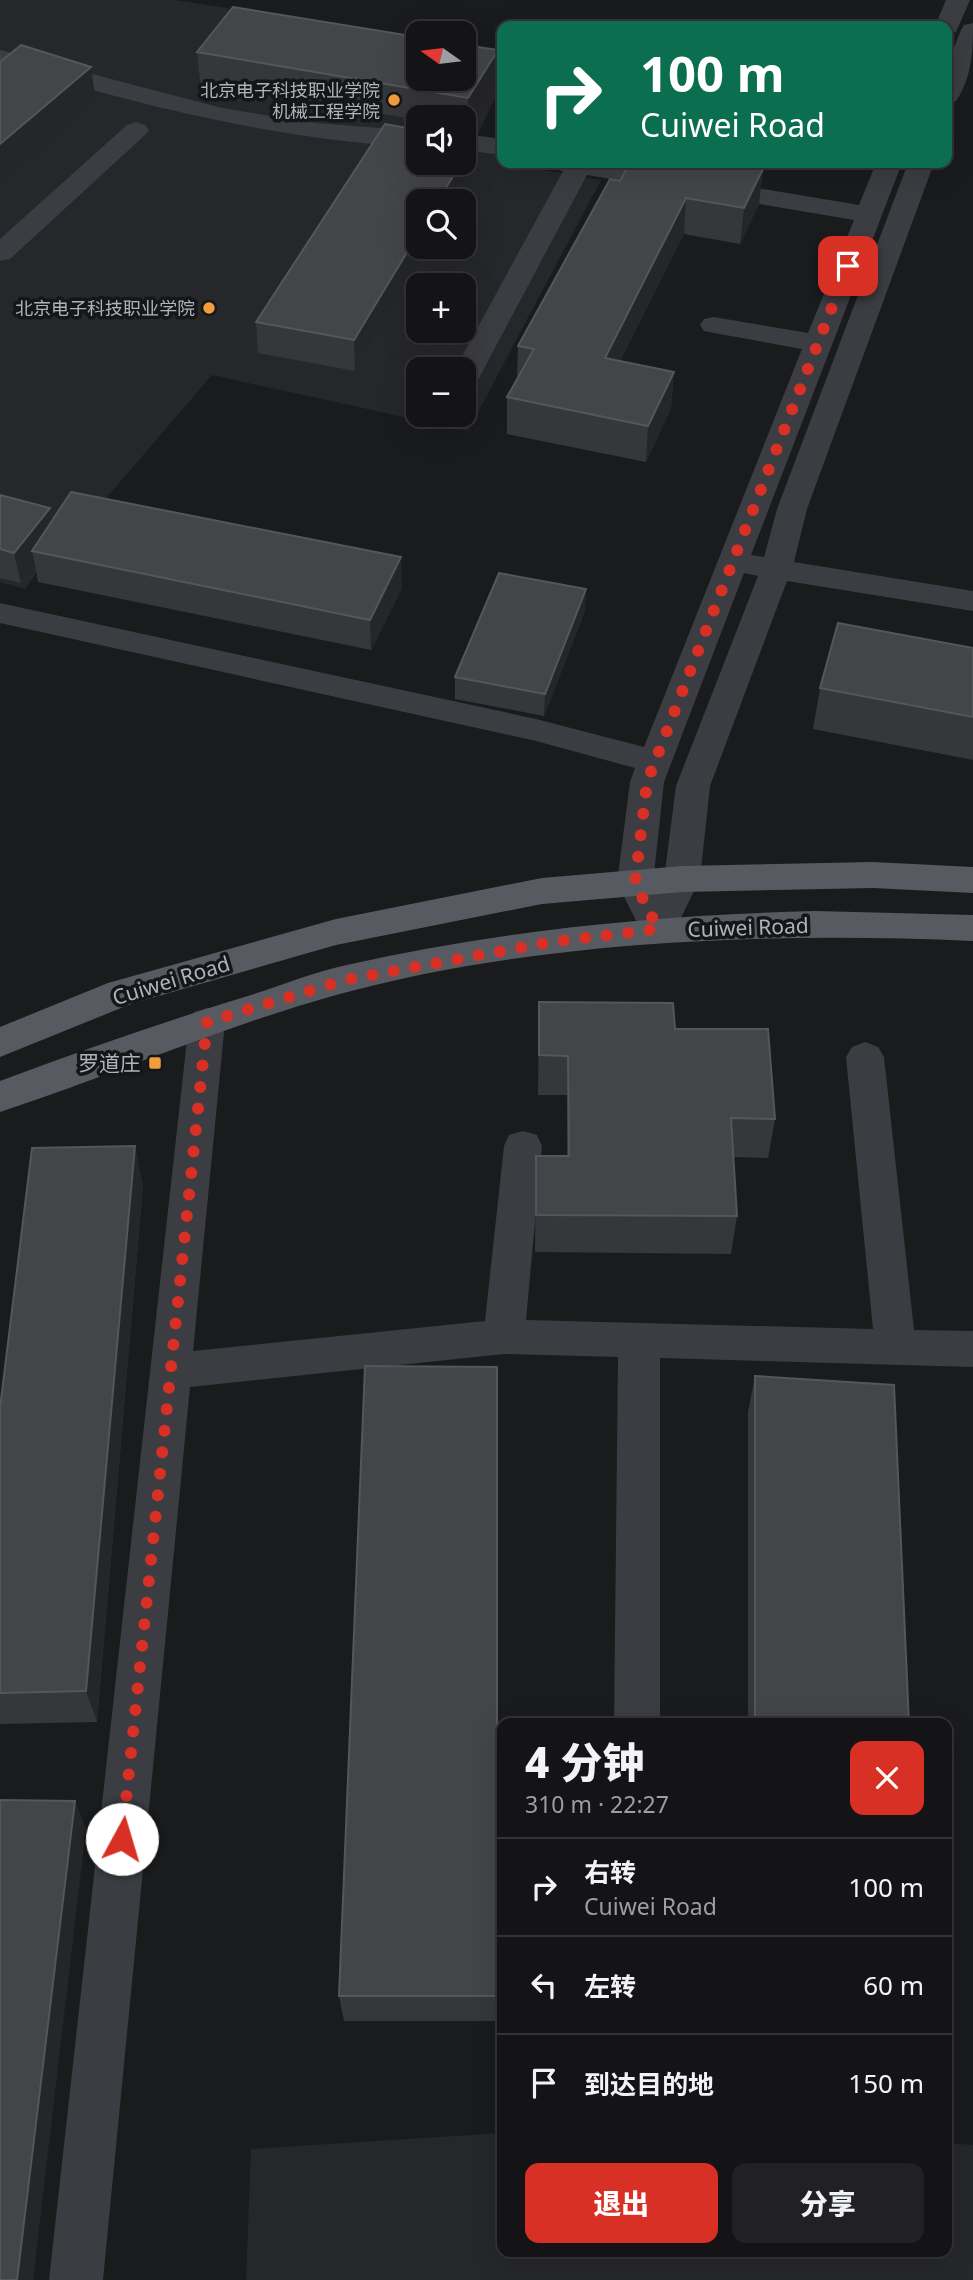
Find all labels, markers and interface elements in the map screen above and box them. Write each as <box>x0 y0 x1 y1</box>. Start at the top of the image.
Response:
north arrow <box>406 21 476 91</box>
map controls <box>406 21 476 427</box>
text: 100 m <box>640 40 785 106</box>
icon: right <box>525 49 616 140</box>
place label: 北京电子科技职业学院 机械工程学院 <box>200 78 380 123</box>
marker: 北京电子科技职业学院 机械工程学院 <box>386 92 402 108</box>
text: Cuiwei Road <box>640 103 825 146</box>
button: sound <box>406 105 476 175</box>
button: search <box>406 189 476 259</box>
pin <box>818 236 878 296</box>
icon: arrive <box>829 247 867 285</box>
button: + <box>406 273 476 343</box>
place label: 北京电子科技职业学院 <box>15 296 195 320</box>
marker: 北京电子科技职业学院 <box>201 300 217 316</box>
button: − <box>406 357 476 427</box>
street label: Cuiwei Road <box>687 911 809 943</box>
street label: Cuiwei Road <box>109 949 233 1011</box>
place label: 罗道庄 <box>78 1049 141 1077</box>
marker: 罗道庄 <box>147 1055 163 1071</box>
text: 4 分钟 <box>525 1733 644 1790</box>
button: close <box>850 1741 924 1815</box>
text: 310 m · 22:27 <box>525 1788 669 1820</box>
position arrow <box>85 1802 159 1876</box>
text: 右转 <box>584 1854 636 1890</box>
icon: right <box>525 1868 563 1906</box>
text: 100 m <box>848 1869 924 1905</box>
text: Cuiwei Road <box>584 1890 717 1922</box>
icon: left <box>525 1966 563 2004</box>
text: 60 m <box>863 1967 924 2003</box>
text: 左转 <box>584 1968 636 2004</box>
icon: arrive <box>525 2064 563 2102</box>
text: 150 m <box>848 2065 924 2101</box>
text: 到达目的地 <box>584 2066 714 2102</box>
button: 退出 <box>525 2163 718 2243</box>
button: 分享 <box>732 2163 924 2243</box>

